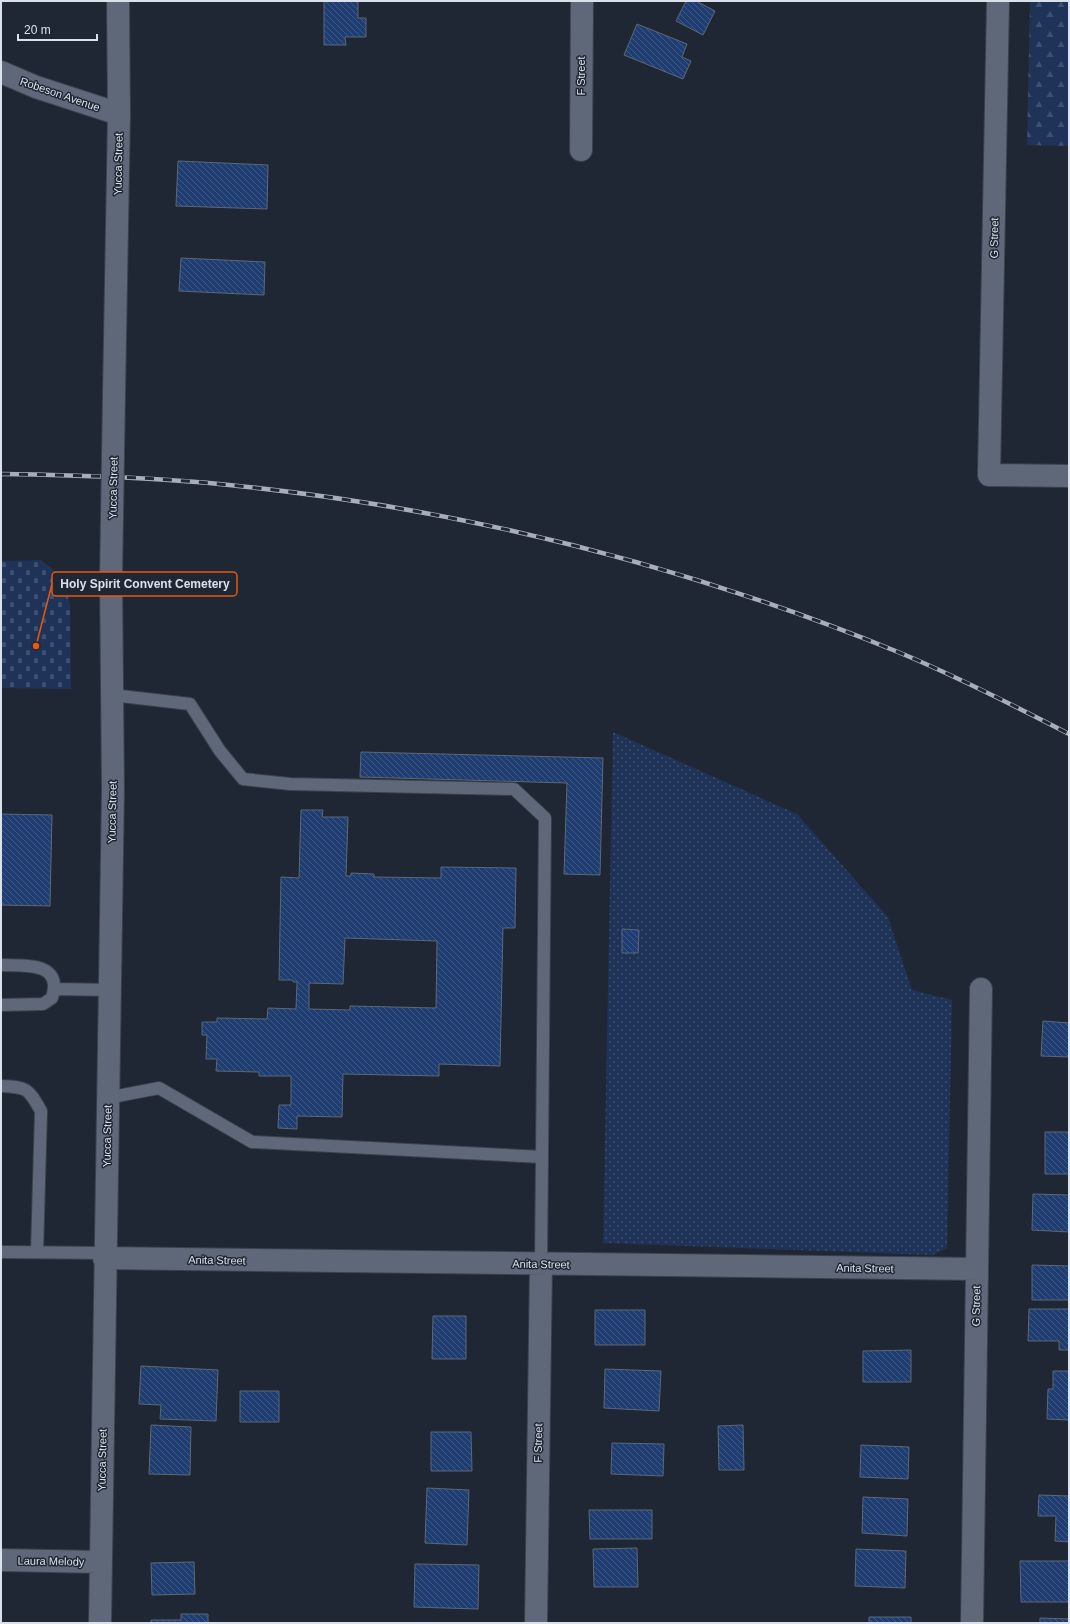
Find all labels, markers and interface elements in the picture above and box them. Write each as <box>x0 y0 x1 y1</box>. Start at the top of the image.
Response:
scale bar <box>18 16 97 42</box>
text: 20 m <box>24 23 51 37</box>
street label: F Street <box>575 56 587 96</box>
street label: Robeson Avenue <box>19 75 101 113</box>
street label: Yucca Street <box>111 133 125 195</box>
street label: G Street <box>988 217 1000 259</box>
street label: Yucca Street <box>106 457 120 519</box>
callout: Holy Spirit Convent Cemetery <box>52 572 237 596</box>
text: Holy Spirit Convent Cemetery <box>60 577 230 591</box>
street label: Yucca Street <box>105 781 119 843</box>
street label: Yucca Street <box>100 1105 114 1167</box>
street label: Anita Street <box>188 1253 246 1267</box>
street label: Anita Street <box>512 1257 570 1271</box>
street label: Anita Street <box>836 1261 894 1275</box>
street label: G Street <box>970 1285 982 1327</box>
street label: F Street <box>532 1423 544 1463</box>
street label: Yucca Street <box>95 1429 109 1491</box>
street label: Laura Melody <box>18 1554 85 1568</box>

